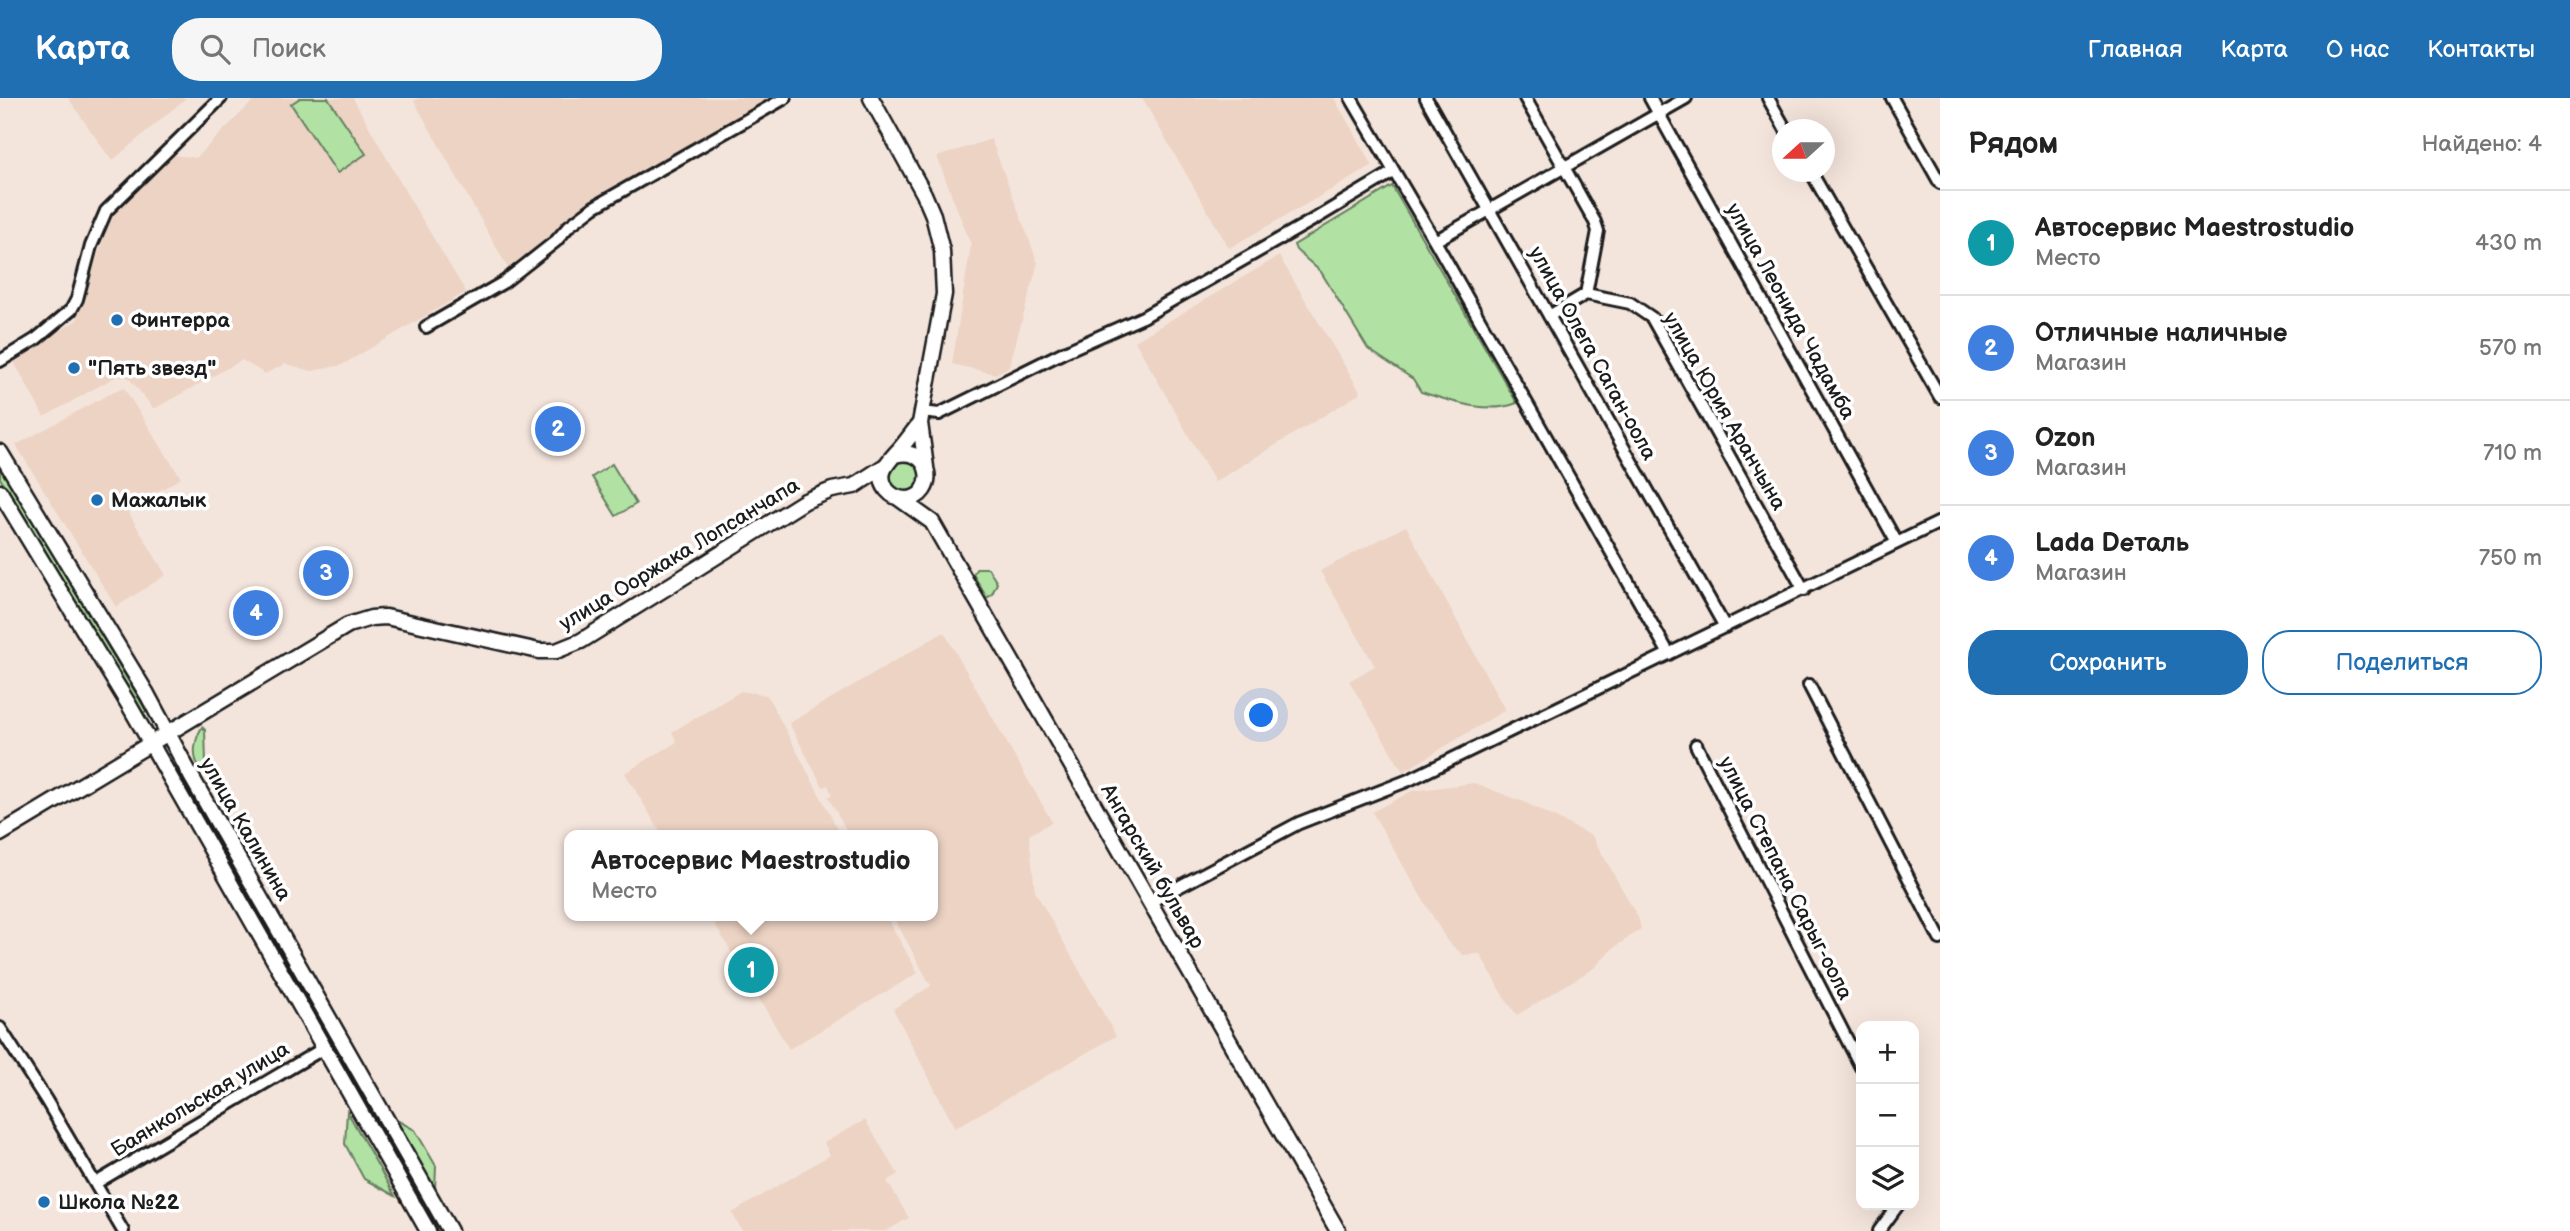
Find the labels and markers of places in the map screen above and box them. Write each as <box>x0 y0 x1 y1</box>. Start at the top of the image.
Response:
place label: Финтерра <box>131 308 230 333</box>
marker: Финтерра <box>109 312 125 328</box>
place label: "Пять звезд" <box>88 356 216 381</box>
marker: "Пять звезд" <box>66 360 82 376</box>
pin: 2 <box>535 403 581 455</box>
place label: Мажалык <box>111 488 207 513</box>
marker: Мажалык <box>89 492 105 508</box>
pin: 3 <box>303 547 349 599</box>
pin: 4 <box>233 587 279 639</box>
pin: 1 <box>728 944 774 996</box>
place label: Школа №22 <box>58 1190 180 1215</box>
marker: Школа №22 <box>36 1194 52 1210</box>

